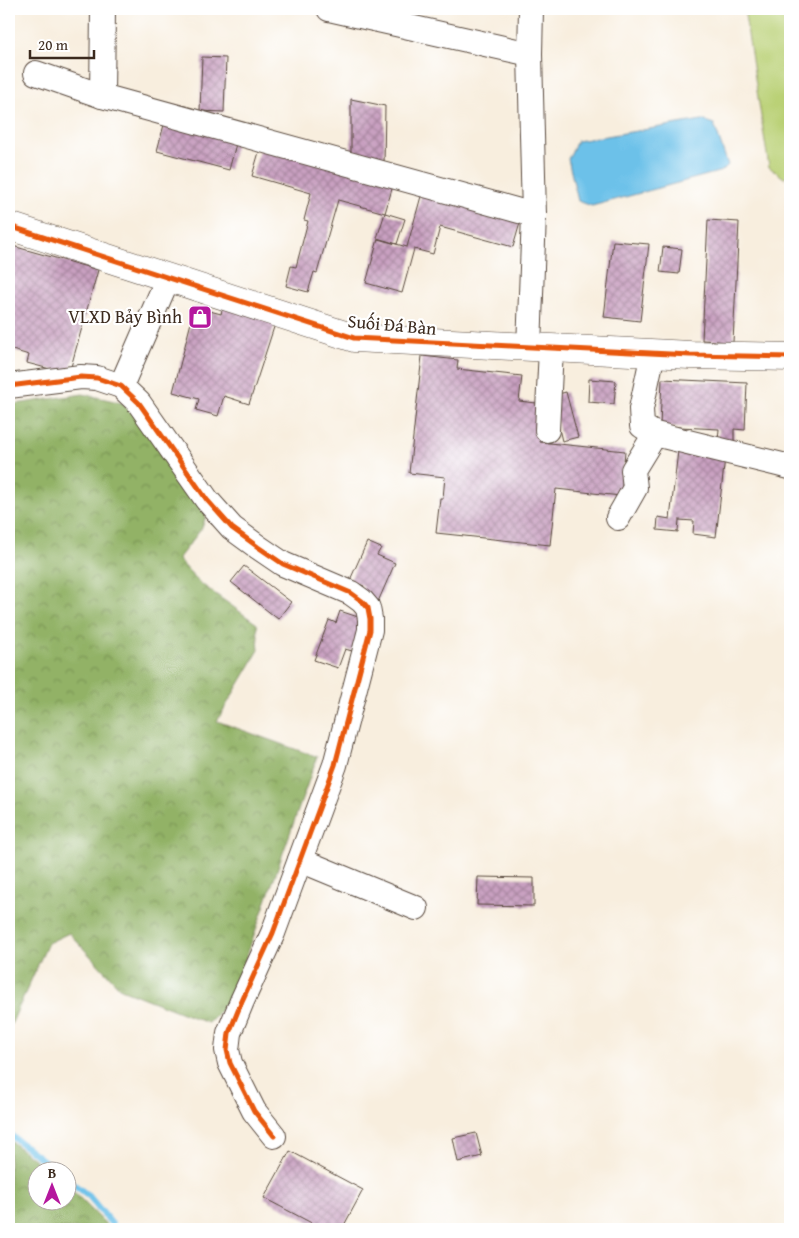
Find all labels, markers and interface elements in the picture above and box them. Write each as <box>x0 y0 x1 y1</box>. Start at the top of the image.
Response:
scale bar <box>30 28 94 60</box>
text: 20 m <box>38 34 69 55</box>
place label: VLXD Bảy Bình <box>68 303 182 330</box>
shop icon: VLXD Bảy Bình <box>187 304 213 330</box>
street label: Suối Đá Bàn <box>347 307 438 342</box>
north arrow <box>28 1160 78 1210</box>
text: B <box>48 1163 56 1183</box>

